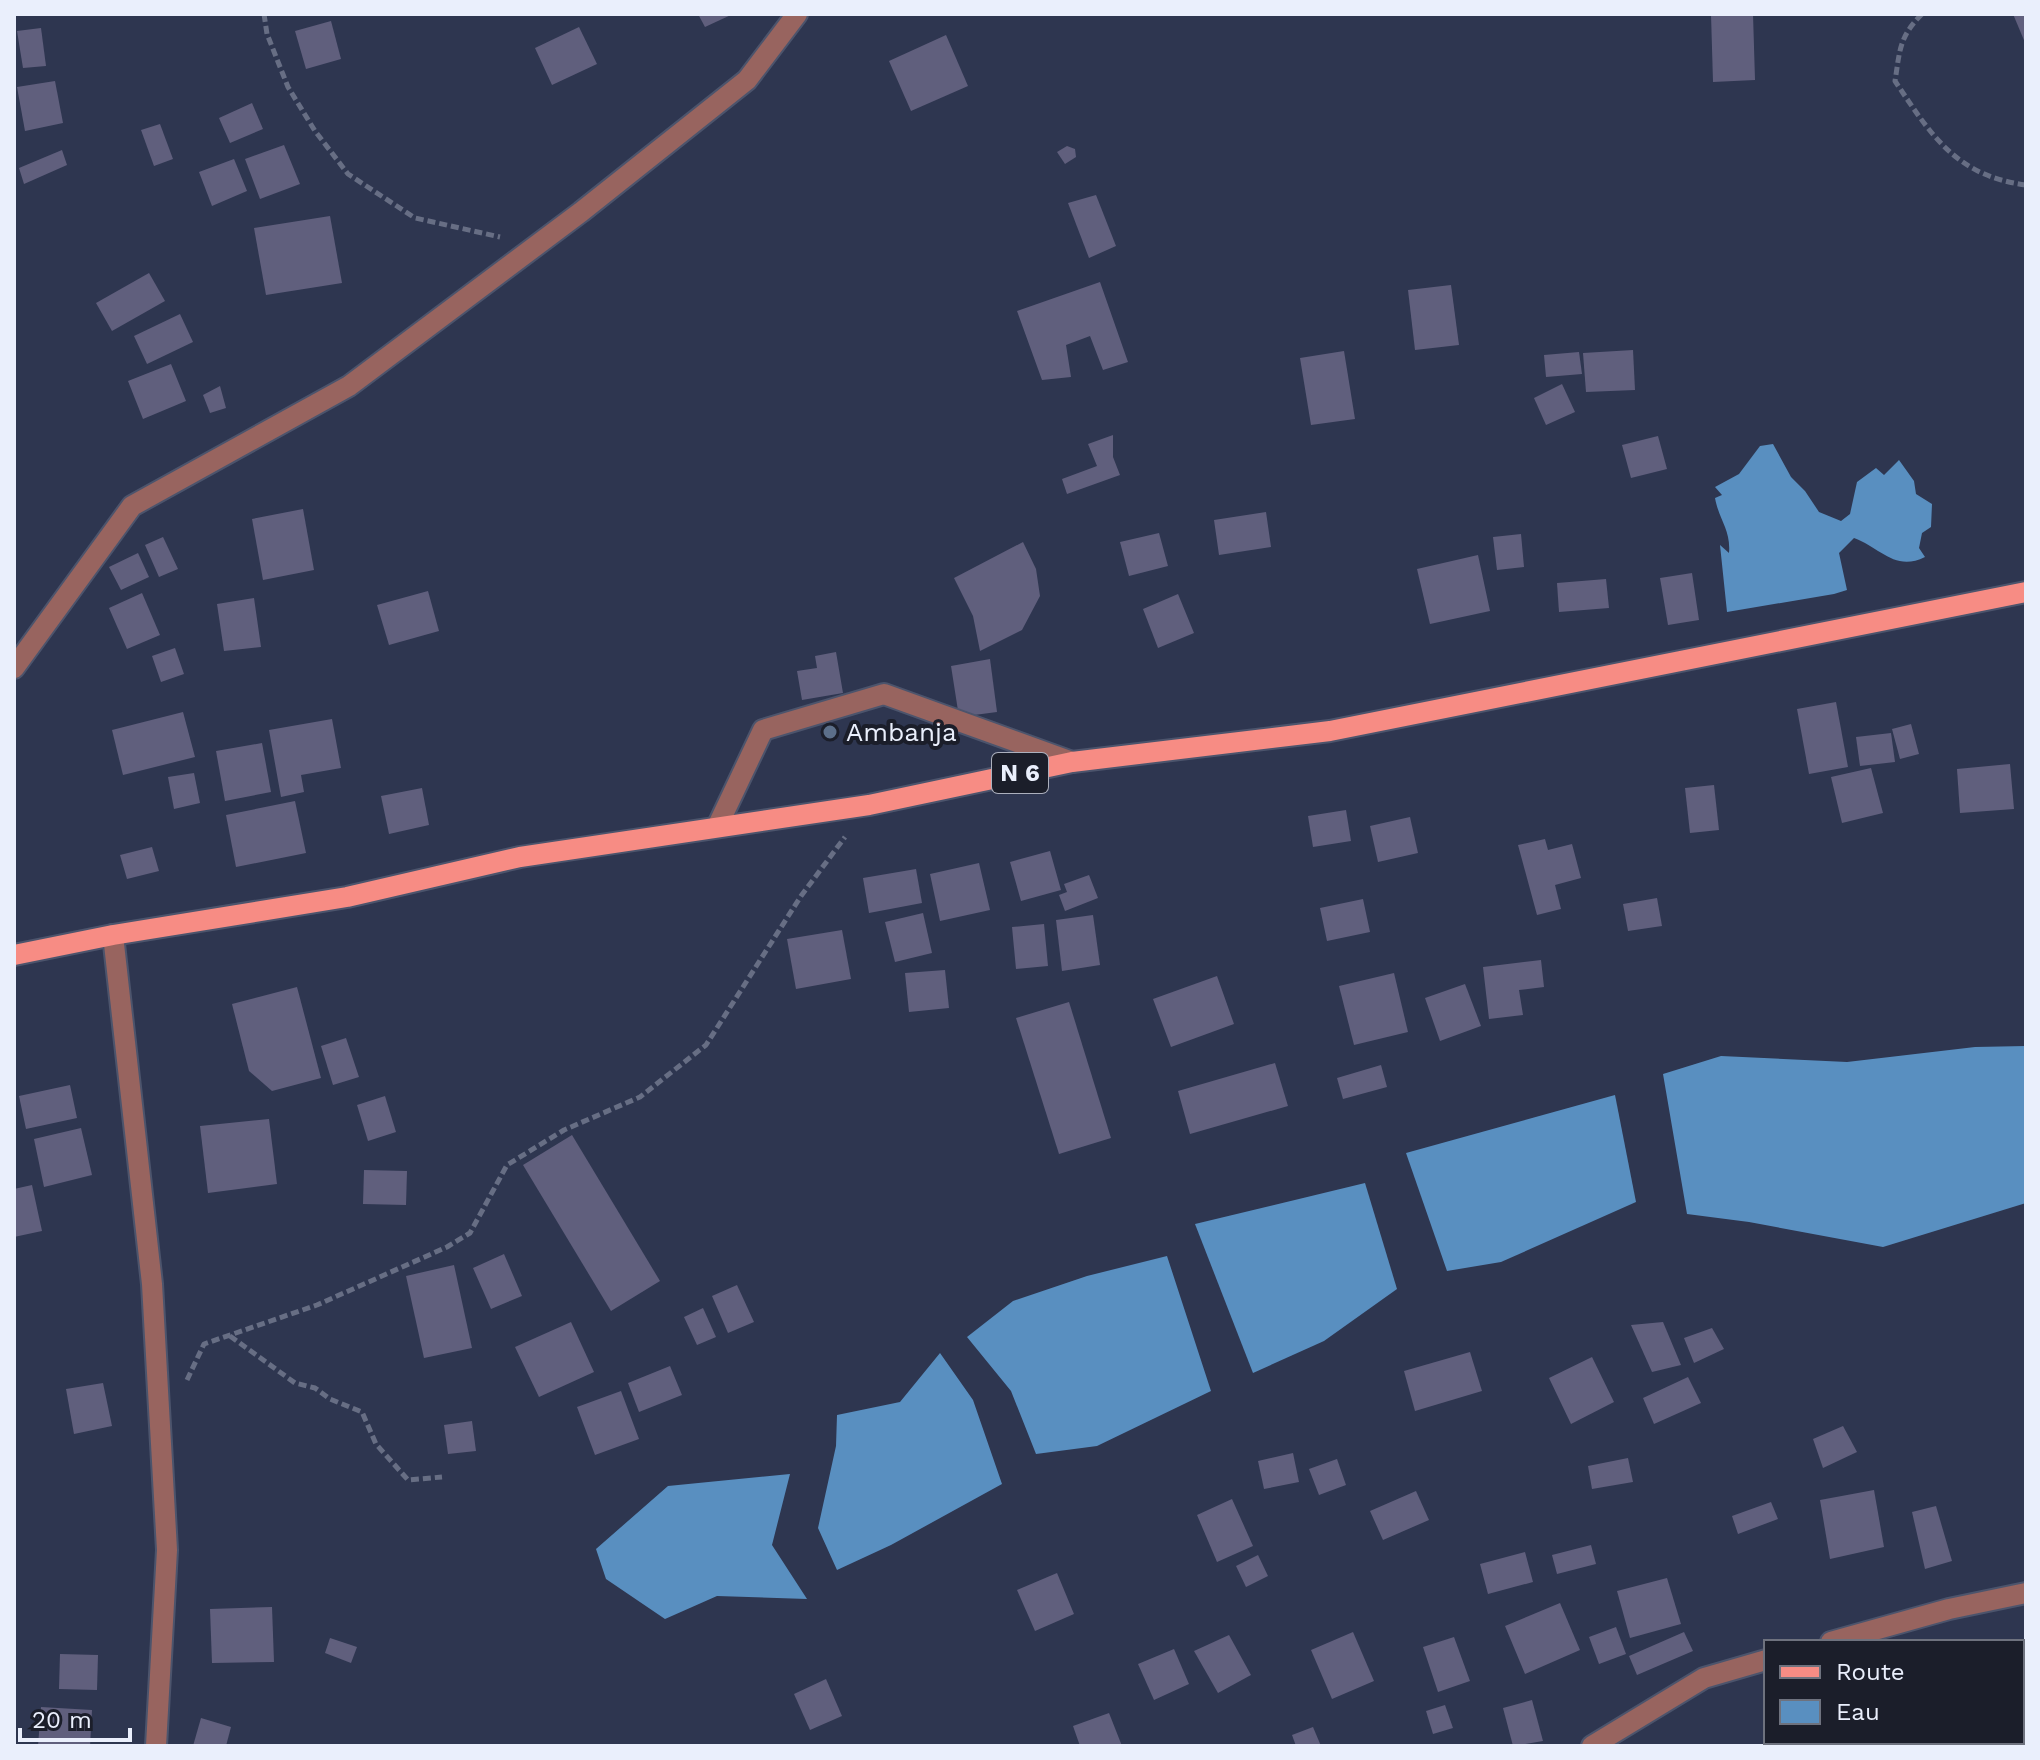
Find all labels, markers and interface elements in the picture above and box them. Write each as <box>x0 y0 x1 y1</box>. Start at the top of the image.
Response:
place label: Ambanja <box>846 717 957 747</box>
marker: Ambanja <box>821 723 839 741</box>
road number: N 6 <box>992 753 1048 793</box>
legend <box>1764 1640 2024 1744</box>
text: Route <box>1836 1658 1905 1686</box>
scale bar <box>20 1692 130 1742</box>
text: Eau <box>1836 1698 1880 1726</box>
text: 20 m <box>32 1706 92 1734</box>

